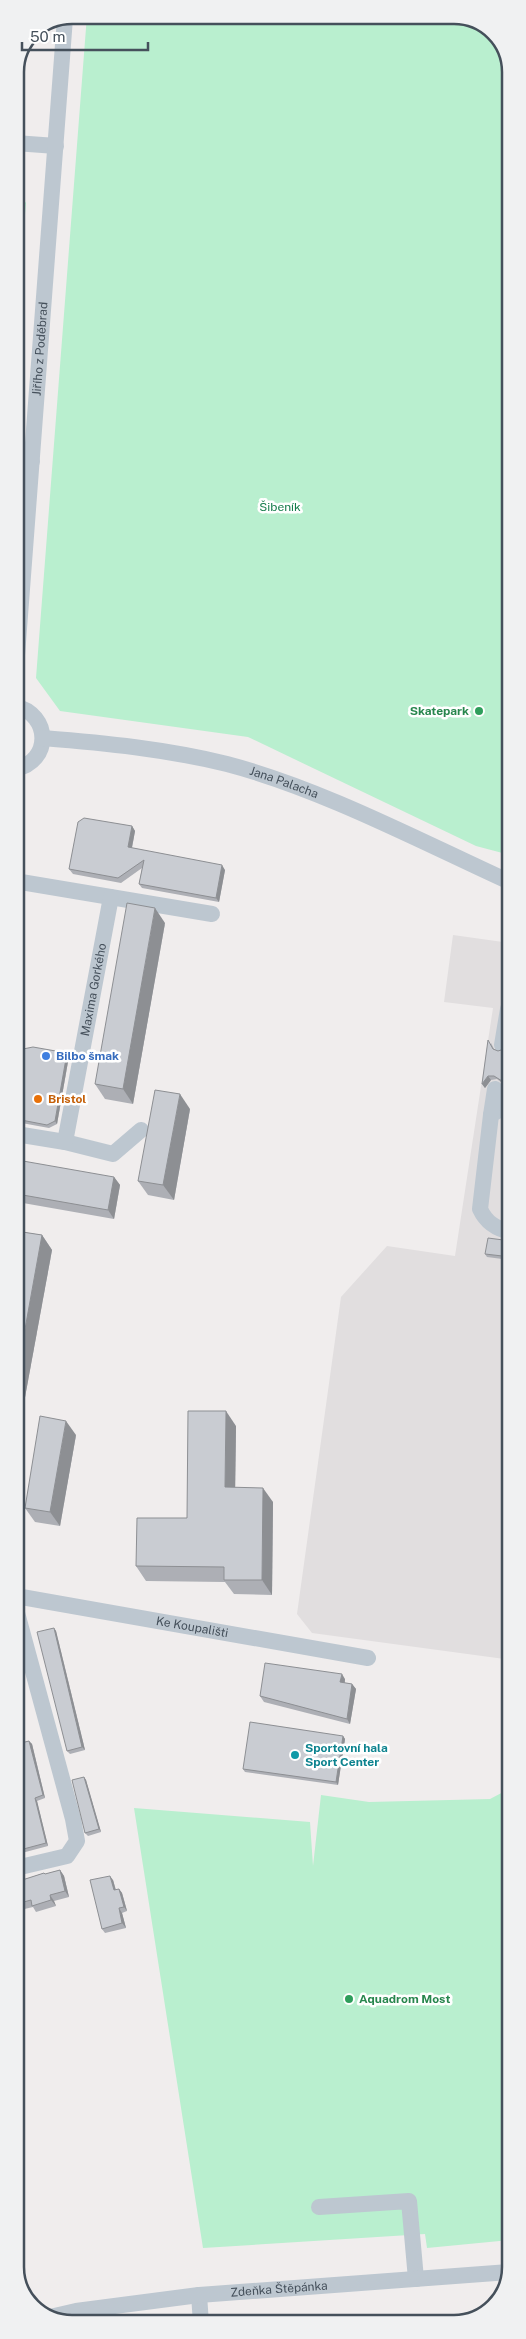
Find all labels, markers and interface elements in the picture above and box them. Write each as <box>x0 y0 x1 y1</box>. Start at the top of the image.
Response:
scale bar <box>22 20 149 52</box>
text: 50 m <box>30 28 65 45</box>
street label: Jiřího z Poděbrad <box>30 301 51 397</box>
park label: Šibeník <box>259 500 301 514</box>
place label: Skatepark <box>410 704 469 718</box>
marker: Skatepark <box>473 705 485 717</box>
street label: Jana Palacha <box>248 764 320 801</box>
street label: Maxima Gorkého <box>78 942 109 1037</box>
place label: Bilbo šmak <box>56 1049 119 1063</box>
marker: Bilbo šmak <box>40 1050 52 1062</box>
place label: Bristol <box>48 1092 86 1106</box>
marker: Bristol <box>32 1093 44 1105</box>
street label: Ke Koupališti <box>155 1614 229 1640</box>
place label: Sportovní hala Sport Center <box>305 1741 388 1769</box>
marker: Sportovní hala Sport Center <box>289 1749 301 1761</box>
place label: Aquadrom Most <box>359 1992 450 2006</box>
marker: Aquadrom Most <box>343 1993 355 2005</box>
street label: Zdeňka Štěpánka <box>230 2278 328 2300</box>

